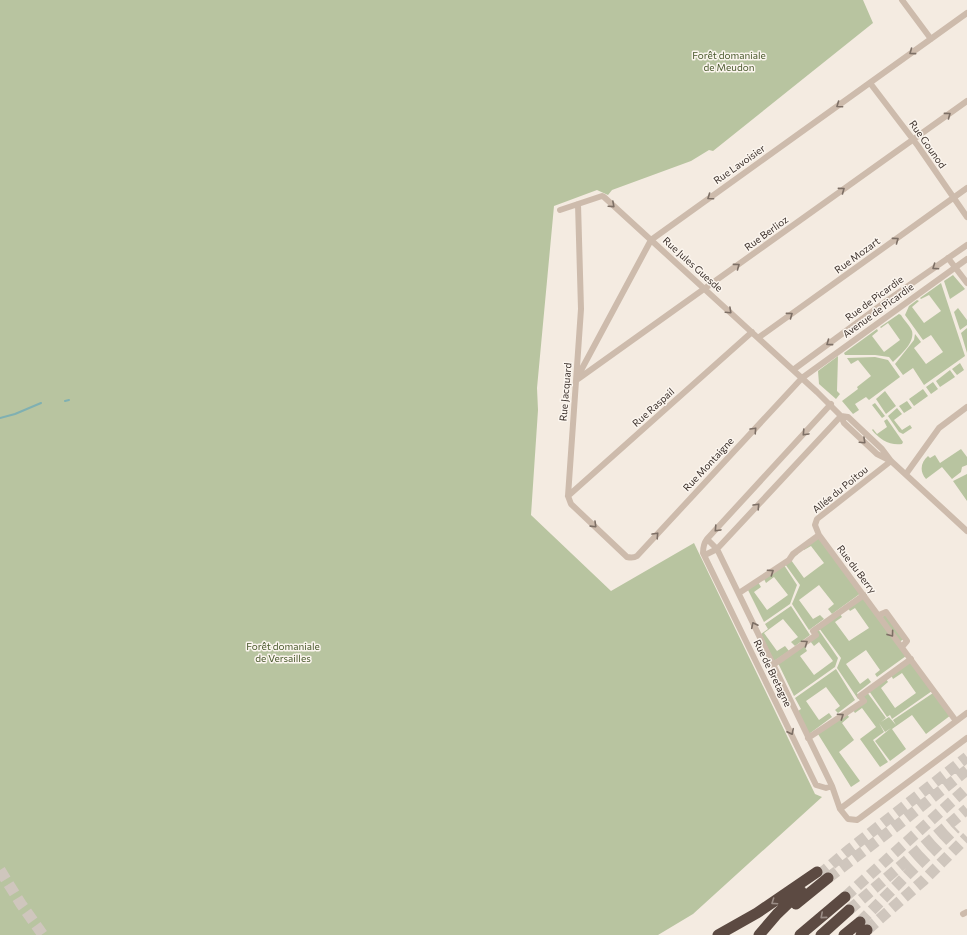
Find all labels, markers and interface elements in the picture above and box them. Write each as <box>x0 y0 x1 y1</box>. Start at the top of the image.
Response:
one-way arrow <box>910 47 917 54</box>
park label: Forêt domaniale de Meudon <box>692 49 766 73</box>
one-way arrow <box>836 100 843 107</box>
one-way arrow <box>944 112 951 120</box>
street label: Rue Gounod <box>907 118 949 170</box>
street label: Rue Lavoisier <box>711 142 767 186</box>
one-way arrow <box>838 188 845 195</box>
one-way arrow <box>707 192 714 200</box>
one-way arrow <box>608 200 615 207</box>
street label: Rue Berlioz <box>742 213 790 253</box>
street label: Rue Jules Guesde <box>661 234 725 294</box>
street label: Rue Mozart <box>832 235 882 275</box>
one-way arrow <box>891 237 898 244</box>
one-way arrow <box>932 262 939 270</box>
one-way arrow <box>732 264 739 271</box>
street label: Rue de Picardie <box>843 273 905 323</box>
street label: Avenue de Picardie <box>840 280 916 340</box>
one-way arrow <box>724 306 732 314</box>
one-way arrow <box>786 312 793 320</box>
one-way arrow <box>827 338 834 345</box>
street label: Rue Jacquard <box>556 362 574 422</box>
street label: Rue Raspail <box>630 385 676 429</box>
one-way arrow <box>749 427 756 434</box>
one-way arrow <box>802 428 809 436</box>
street label: Rue Montaigne <box>680 435 736 493</box>
one-way arrow <box>858 436 866 444</box>
street label: Allée du Poitou <box>810 463 870 515</box>
one-way arrow <box>752 503 759 511</box>
one-way arrow <box>589 520 597 528</box>
one-way arrow <box>714 524 721 532</box>
one-way arrow <box>651 532 659 540</box>
street label: Rue du Berry <box>835 542 879 596</box>
one-way arrow <box>767 569 774 577</box>
one-way arrow <box>751 622 759 630</box>
one-way arrow <box>886 630 894 637</box>
street label: Rue de Bretagne <box>751 637 795 709</box>
park label: Forêt domaniale de Versailles <box>246 640 320 664</box>
one-way arrow <box>801 640 808 648</box>
one-way arrow <box>837 714 844 721</box>
one-way arrow <box>786 728 794 735</box>
one-way arrow <box>771 897 778 904</box>
one-way arrow <box>820 911 828 919</box>

